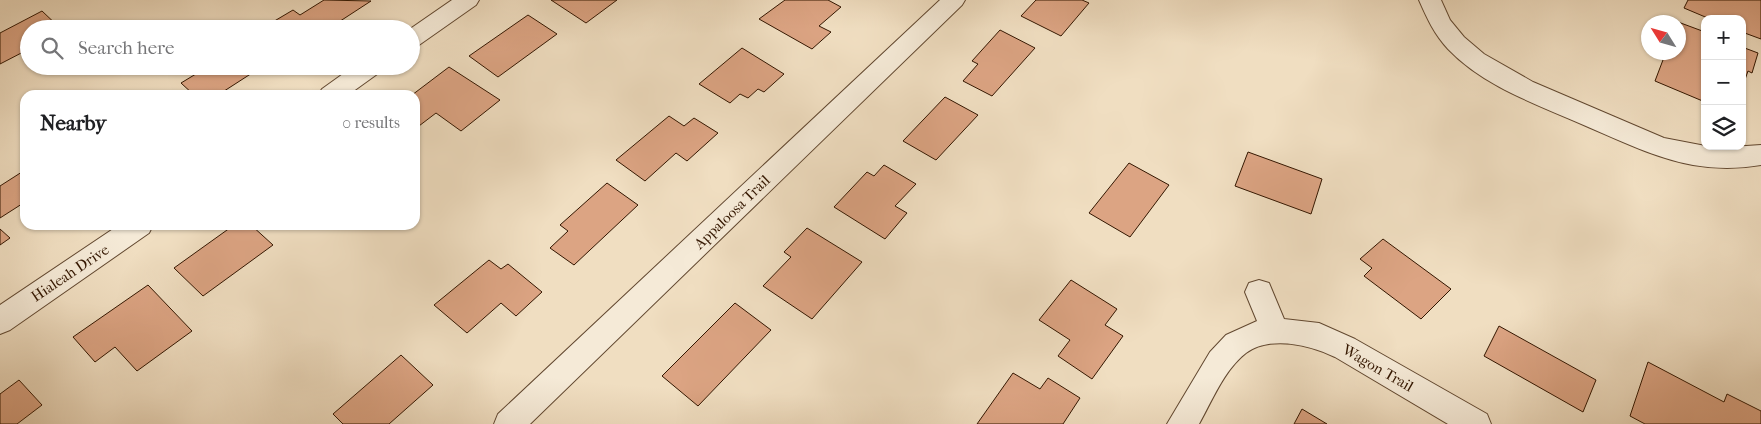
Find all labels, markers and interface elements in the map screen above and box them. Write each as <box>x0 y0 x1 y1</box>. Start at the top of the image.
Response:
north arrow <box>1641 15 1686 60</box>
map controls <box>1701 15 1746 150</box>
button: + <box>1701 15 1746 60</box>
search box <box>20 20 420 75</box>
icon: search <box>38 34 66 62</box>
text: Search here <box>78 37 174 59</box>
button: − <box>1701 60 1746 105</box>
button: layers <box>1701 105 1746 150</box>
text: Nearby <box>40 111 106 135</box>
text: 0 results <box>342 113 400 132</box>
street label: Appaloosa Trail <box>689 171 774 254</box>
street label: Hialeah Drive <box>28 240 113 306</box>
street label: Wagon Trail <box>1338 340 1417 396</box>

